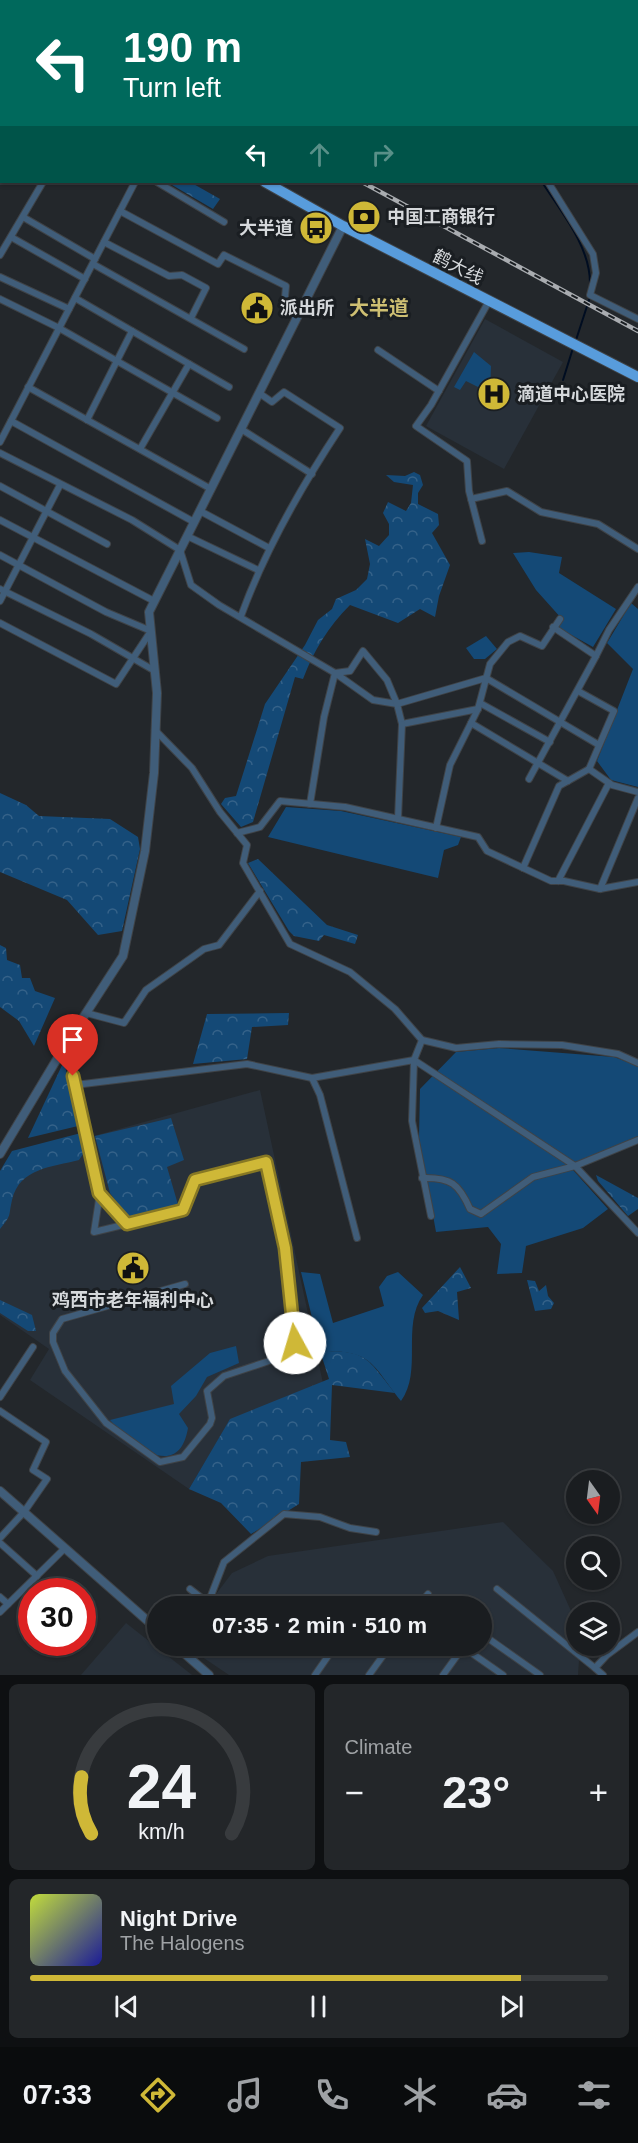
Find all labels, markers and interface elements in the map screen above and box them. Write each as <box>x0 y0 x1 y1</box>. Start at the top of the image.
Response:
icon: left <box>24 24 102 102</box>
text: 190 m <box>123 24 242 71</box>
text: Turn left <box>123 73 221 103</box>
icon: left <box>240 138 273 171</box>
icon: ahead <box>303 138 336 171</box>
icon: right <box>366 138 399 171</box>
bank icon: 中国工商银行 <box>346 199 382 235</box>
place label: 中国工商银行 <box>387 206 495 227</box>
bus stop icon: 大半道 <box>298 210 334 246</box>
place label: 大半道 <box>239 218 293 238</box>
street label: 鹤大线 <box>429 246 487 288</box>
public building icon: 派出所 <box>239 290 275 326</box>
district label: 大半道 <box>349 297 409 319</box>
place label: 派出所 <box>280 298 334 318</box>
hospital icon: 滴道中心医院 <box>476 376 512 412</box>
place label: 滴道中心医院 <box>517 384 625 404</box>
pin <box>47 1014 98 1076</box>
icon: arrive <box>56 1023 89 1056</box>
public building icon: 鸡西市老年福利中心 <box>115 1250 151 1286</box>
place label: 鸡西市老年福利中心 <box>52 1290 214 1310</box>
position arrow <box>263 1311 327 1375</box>
north arrow <box>566 1470 620 1524</box>
map controls <box>566 1470 620 1656</box>
button: search <box>566 1536 620 1590</box>
speed limit sign: 30 <box>18 1578 96 1656</box>
button: layers <box>566 1602 620 1656</box>
text: 07:35 · 2 min · 510 m <box>212 1613 427 1638</box>
text: Climate <box>345 1736 412 1758</box>
text: 24 <box>127 1752 197 1821</box>
text: 23° <box>442 1767 510 1818</box>
text: − <box>345 1774 364 1811</box>
text: + <box>589 1774 608 1811</box>
text: km/h <box>139 1820 185 1844</box>
text: Night Drive <box>120 1906 237 1931</box>
text: The Halogens <box>120 1932 245 1954</box>
icon: previous <box>110 1990 143 2023</box>
icon: pause <box>302 1990 335 2023</box>
icon: next <box>495 1990 528 2023</box>
icon: directions <box>137 2074 179 2116</box>
icon: music <box>224 2074 266 2116</box>
icon: phone <box>311 2074 353 2116</box>
icon: climate <box>399 2074 441 2116</box>
icon: car <box>486 2074 528 2116</box>
icon: filters <box>573 2074 615 2116</box>
text: 07:33 <box>23 2080 92 2110</box>

